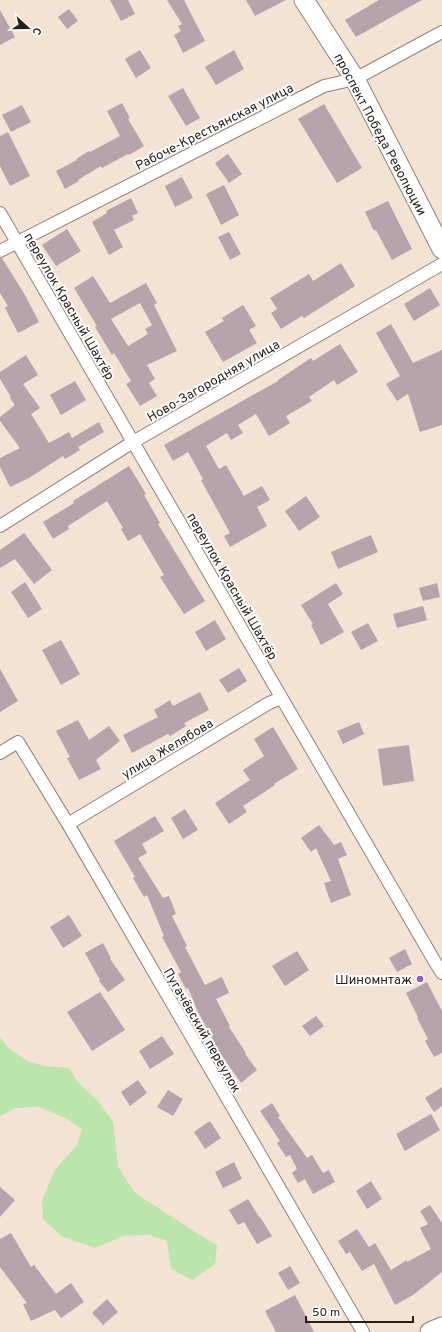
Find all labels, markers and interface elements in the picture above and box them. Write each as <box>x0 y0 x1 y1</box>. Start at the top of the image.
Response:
north arrow <box>8 8 48 48</box>
text: С <box>29 25 44 37</box>
street label: проспект Победа Революции <box>330 51 429 219</box>
street label: Рабоче-Крестьянская улица <box>133 81 297 175</box>
street label: переулок Красный Шахтёр <box>19 231 117 383</box>
street label: Ново-Загородняя улица <box>145 337 283 426</box>
street label: переулок Красный Шахтёр <box>182 511 280 663</box>
street label: улица Желябова <box>119 716 217 783</box>
street label: Пугачёвский переулок <box>159 966 244 1096</box>
place label: Шиномнтаж <box>335 973 412 989</box>
marker: Шиномнтаж <box>415 974 425 984</box>
scale bar <box>306 1298 413 1324</box>
text: 50 m <box>312 1305 340 1321</box>

